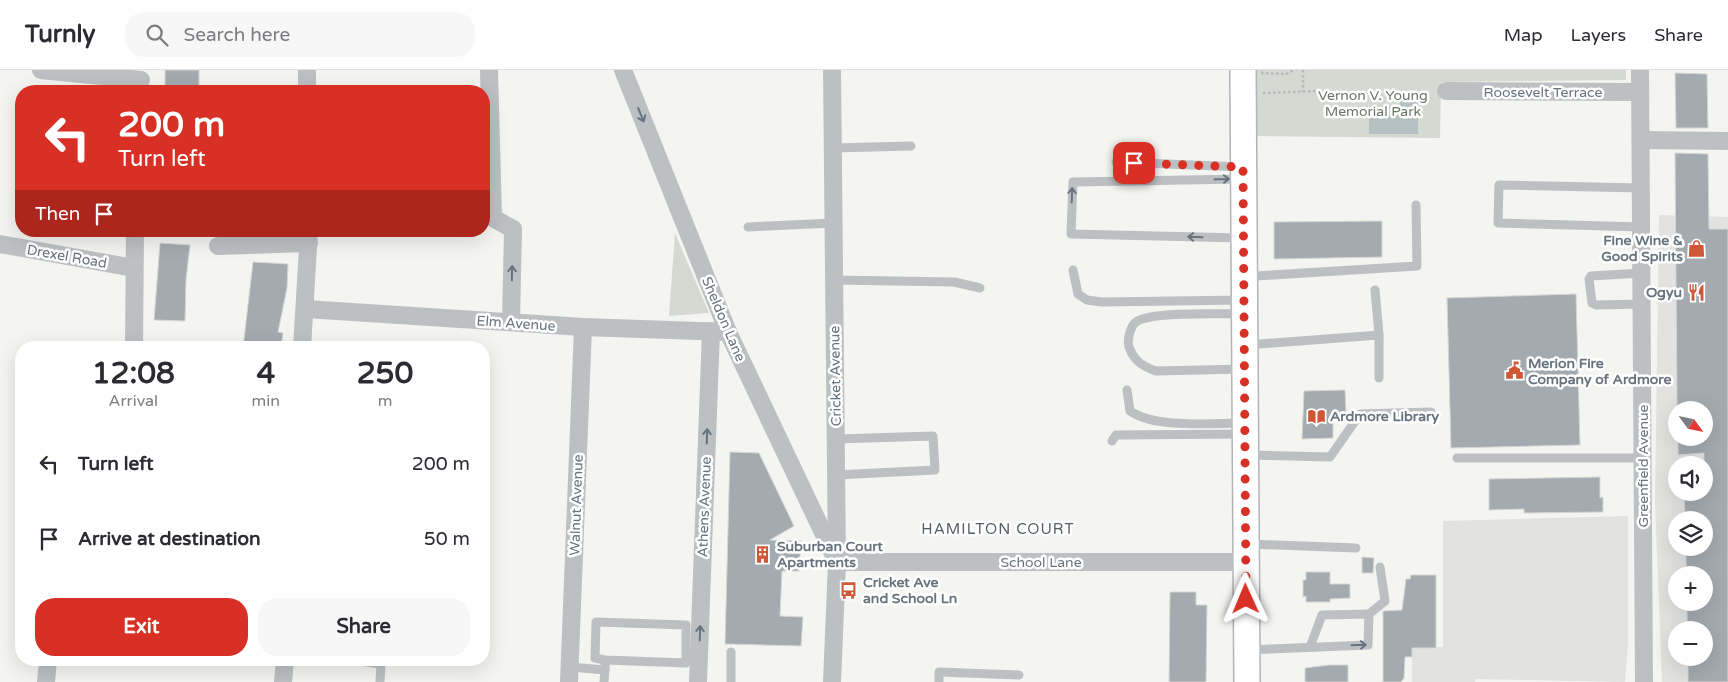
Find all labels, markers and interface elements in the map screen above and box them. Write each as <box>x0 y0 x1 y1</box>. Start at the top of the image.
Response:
search box <box>125 12 475 57</box>
text: Turnly <box>25 20 95 49</box>
icon: search <box>143 21 171 49</box>
text: Search here <box>183 24 290 46</box>
text: Map <box>1504 24 1543 46</box>
text: Layers <box>1571 24 1626 46</box>
text: Share <box>1654 24 1703 46</box>
street label: Roosevelt Terrace <box>1484 84 1602 101</box>
park label: Vernon V. Young Memorial Park <box>1318 87 1428 120</box>
text: 200 m <box>118 104 225 146</box>
icon: left <box>35 105 100 170</box>
one-way arrow <box>637 107 646 122</box>
pin <box>1113 142 1155 184</box>
text: Turn left <box>118 146 206 172</box>
icon: arrive <box>1120 149 1148 177</box>
one-way arrow <box>1214 174 1230 184</box>
one-way arrow <box>1068 187 1077 203</box>
icon: arrive <box>90 200 118 228</box>
text: Then <box>35 203 80 225</box>
one-way arrow <box>1187 232 1203 242</box>
place label: Fine Wine & Good Spirits <box>1601 232 1683 265</box>
shop icon: Fine Wine & Good Spirits <box>1687 238 1707 258</box>
street label: Drexel Road <box>26 241 108 272</box>
one-way arrow <box>507 265 517 282</box>
street label: Sheldon Lane <box>698 274 749 364</box>
restaurant icon: Ogyu <box>1686 282 1706 302</box>
place label: Ogyu <box>1646 284 1682 301</box>
street label: Elm Avenue <box>476 312 556 335</box>
street label: Cricket Avenue <box>826 326 845 426</box>
text: 12:08 <box>92 355 175 392</box>
text: 4 <box>256 355 275 392</box>
text: 250 <box>357 355 413 392</box>
place label: Merion Fire Company of Ardmore <box>1528 355 1671 388</box>
public building icon: Merion Fire Company of Ardmore <box>1504 361 1524 381</box>
text: Arrival <box>109 391 158 411</box>
text: min <box>252 391 280 411</box>
text: m <box>378 391 392 411</box>
north arrow <box>1668 401 1712 446</box>
map controls <box>1668 401 1713 666</box>
street label: Greenfield Avenue <box>1635 405 1652 527</box>
library icon: Ardmore Library <box>1306 406 1326 426</box>
place label: Ardmore Library <box>1330 408 1439 425</box>
one-way arrow <box>702 428 712 444</box>
icon: left <box>35 450 63 478</box>
text: Turn left <box>78 453 154 475</box>
text: 200 m <box>412 453 470 475</box>
street label: Walnut Avenue <box>566 454 587 556</box>
street label: Athens Avenue <box>694 456 715 558</box>
button: sound <box>1668 456 1713 501</box>
button: layers <box>1668 511 1713 556</box>
district label: HAMILTON COURT <box>921 520 1075 538</box>
icon: arrive <box>35 525 63 553</box>
text: Arrive at destination <box>78 528 261 550</box>
text: 50 m <box>424 528 470 550</box>
place label: Suburban Court Apartments <box>777 538 884 571</box>
building icon: Suburban Court Apartments <box>753 544 773 564</box>
street label: School Lane <box>1000 554 1082 571</box>
button: + <box>1668 566 1713 611</box>
position arrow <box>1219 572 1271 624</box>
place label: Cricket Ave and School Ln <box>863 574 957 607</box>
bus stop icon: Cricket Ave and School Ln <box>839 580 859 600</box>
button: Exit <box>35 598 248 656</box>
button: Share <box>258 598 470 656</box>
button: − <box>1668 621 1713 666</box>
one-way arrow <box>695 626 704 642</box>
one-way arrow <box>1350 640 1366 650</box>

